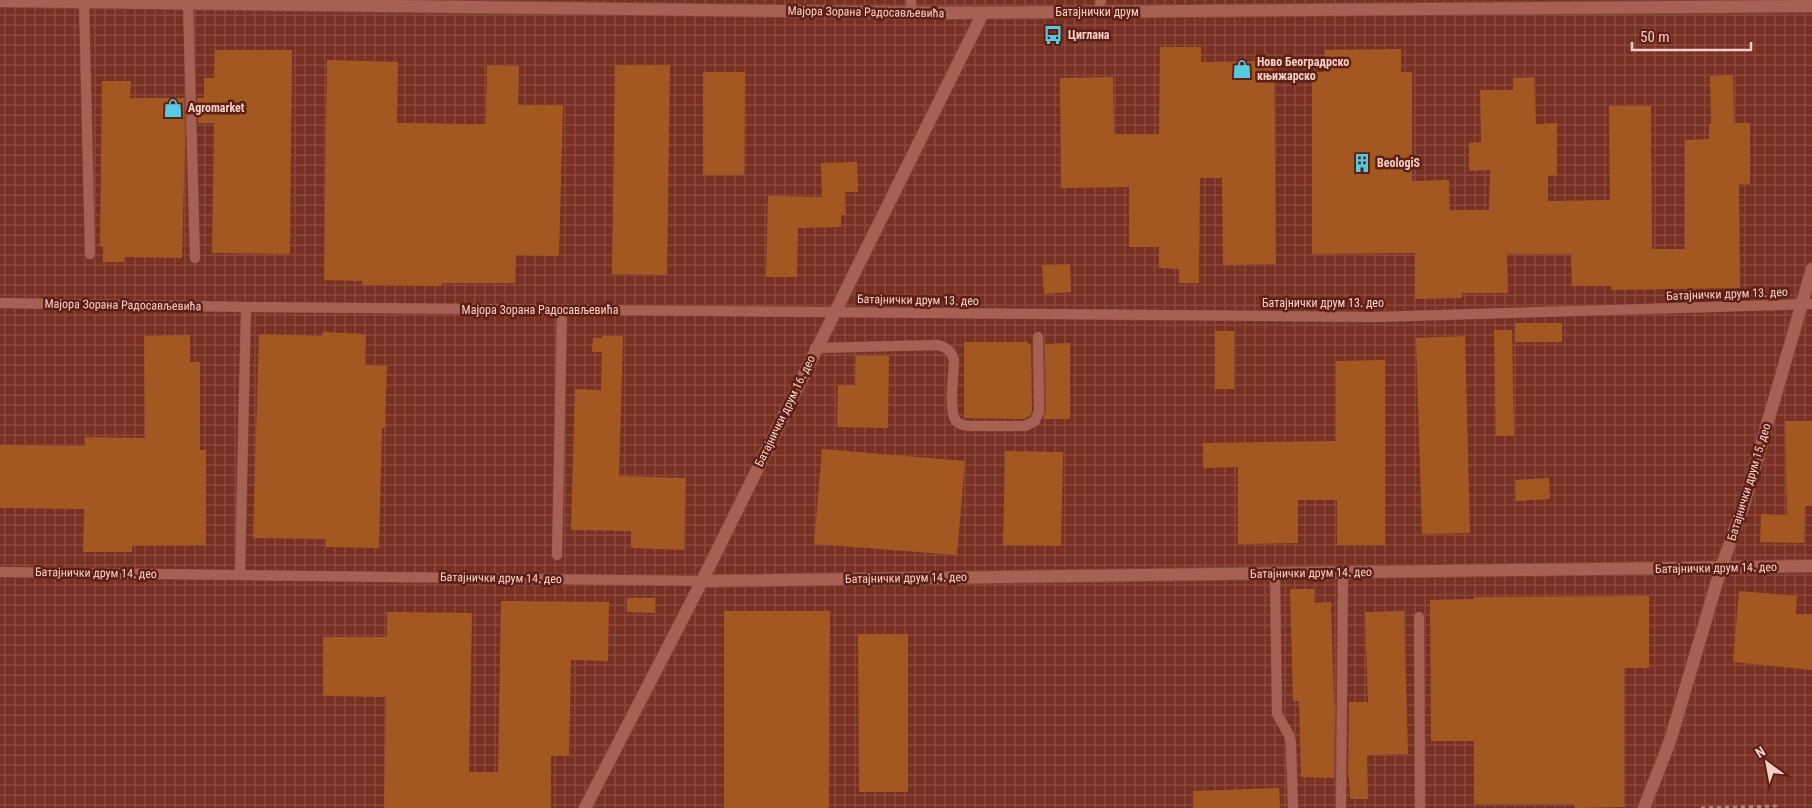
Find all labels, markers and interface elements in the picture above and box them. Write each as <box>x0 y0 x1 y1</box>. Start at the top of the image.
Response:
street label: Мајора Зорана Радосављевића <box>787 4 945 20</box>
street label: Батајнички друм <box>1055 5 1139 19</box>
scale bar <box>1632 20 1751 52</box>
bus stop icon: Циглана <box>1042 24 1064 46</box>
place label: Циглана <box>1068 28 1110 42</box>
text: 50 m <box>1640 28 1670 46</box>
place label: Ново Београдрско књижарско <box>1257 55 1349 83</box>
shop icon: Ново Београдрско књижарско <box>1231 58 1253 80</box>
shop icon: Agromarket <box>162 97 184 119</box>
place label: Agromarket <box>188 101 245 115</box>
building icon: BeologiS <box>1351 152 1373 174</box>
place label: BeologiS <box>1377 156 1421 170</box>
street label: Батајнички друм 13. део <box>1666 285 1788 303</box>
street label: Батајнички друм 13. део <box>857 292 979 308</box>
street label: Батајнички друм 13. део <box>1262 296 1384 310</box>
street label: Мајора Зорана Радосављевића <box>44 297 202 313</box>
street label: Мајора Зорана Радосављевића <box>462 303 619 317</box>
street label: Батајнички друм 16. део <box>752 353 818 469</box>
street label: Батајнички друм 15. део <box>1724 422 1774 542</box>
street label: Батајнички друм 14. део <box>1655 560 1777 576</box>
street label: Батајнички друм 14. део <box>35 565 157 581</box>
street label: Батајнички друм 14. део <box>1250 565 1372 581</box>
street label: Батајнички друм 14. део <box>440 570 562 586</box>
street label: Батајнички друм 14. део <box>845 570 967 586</box>
north arrow <box>1742 738 1792 788</box>
text: N <box>1752 743 1768 761</box>

